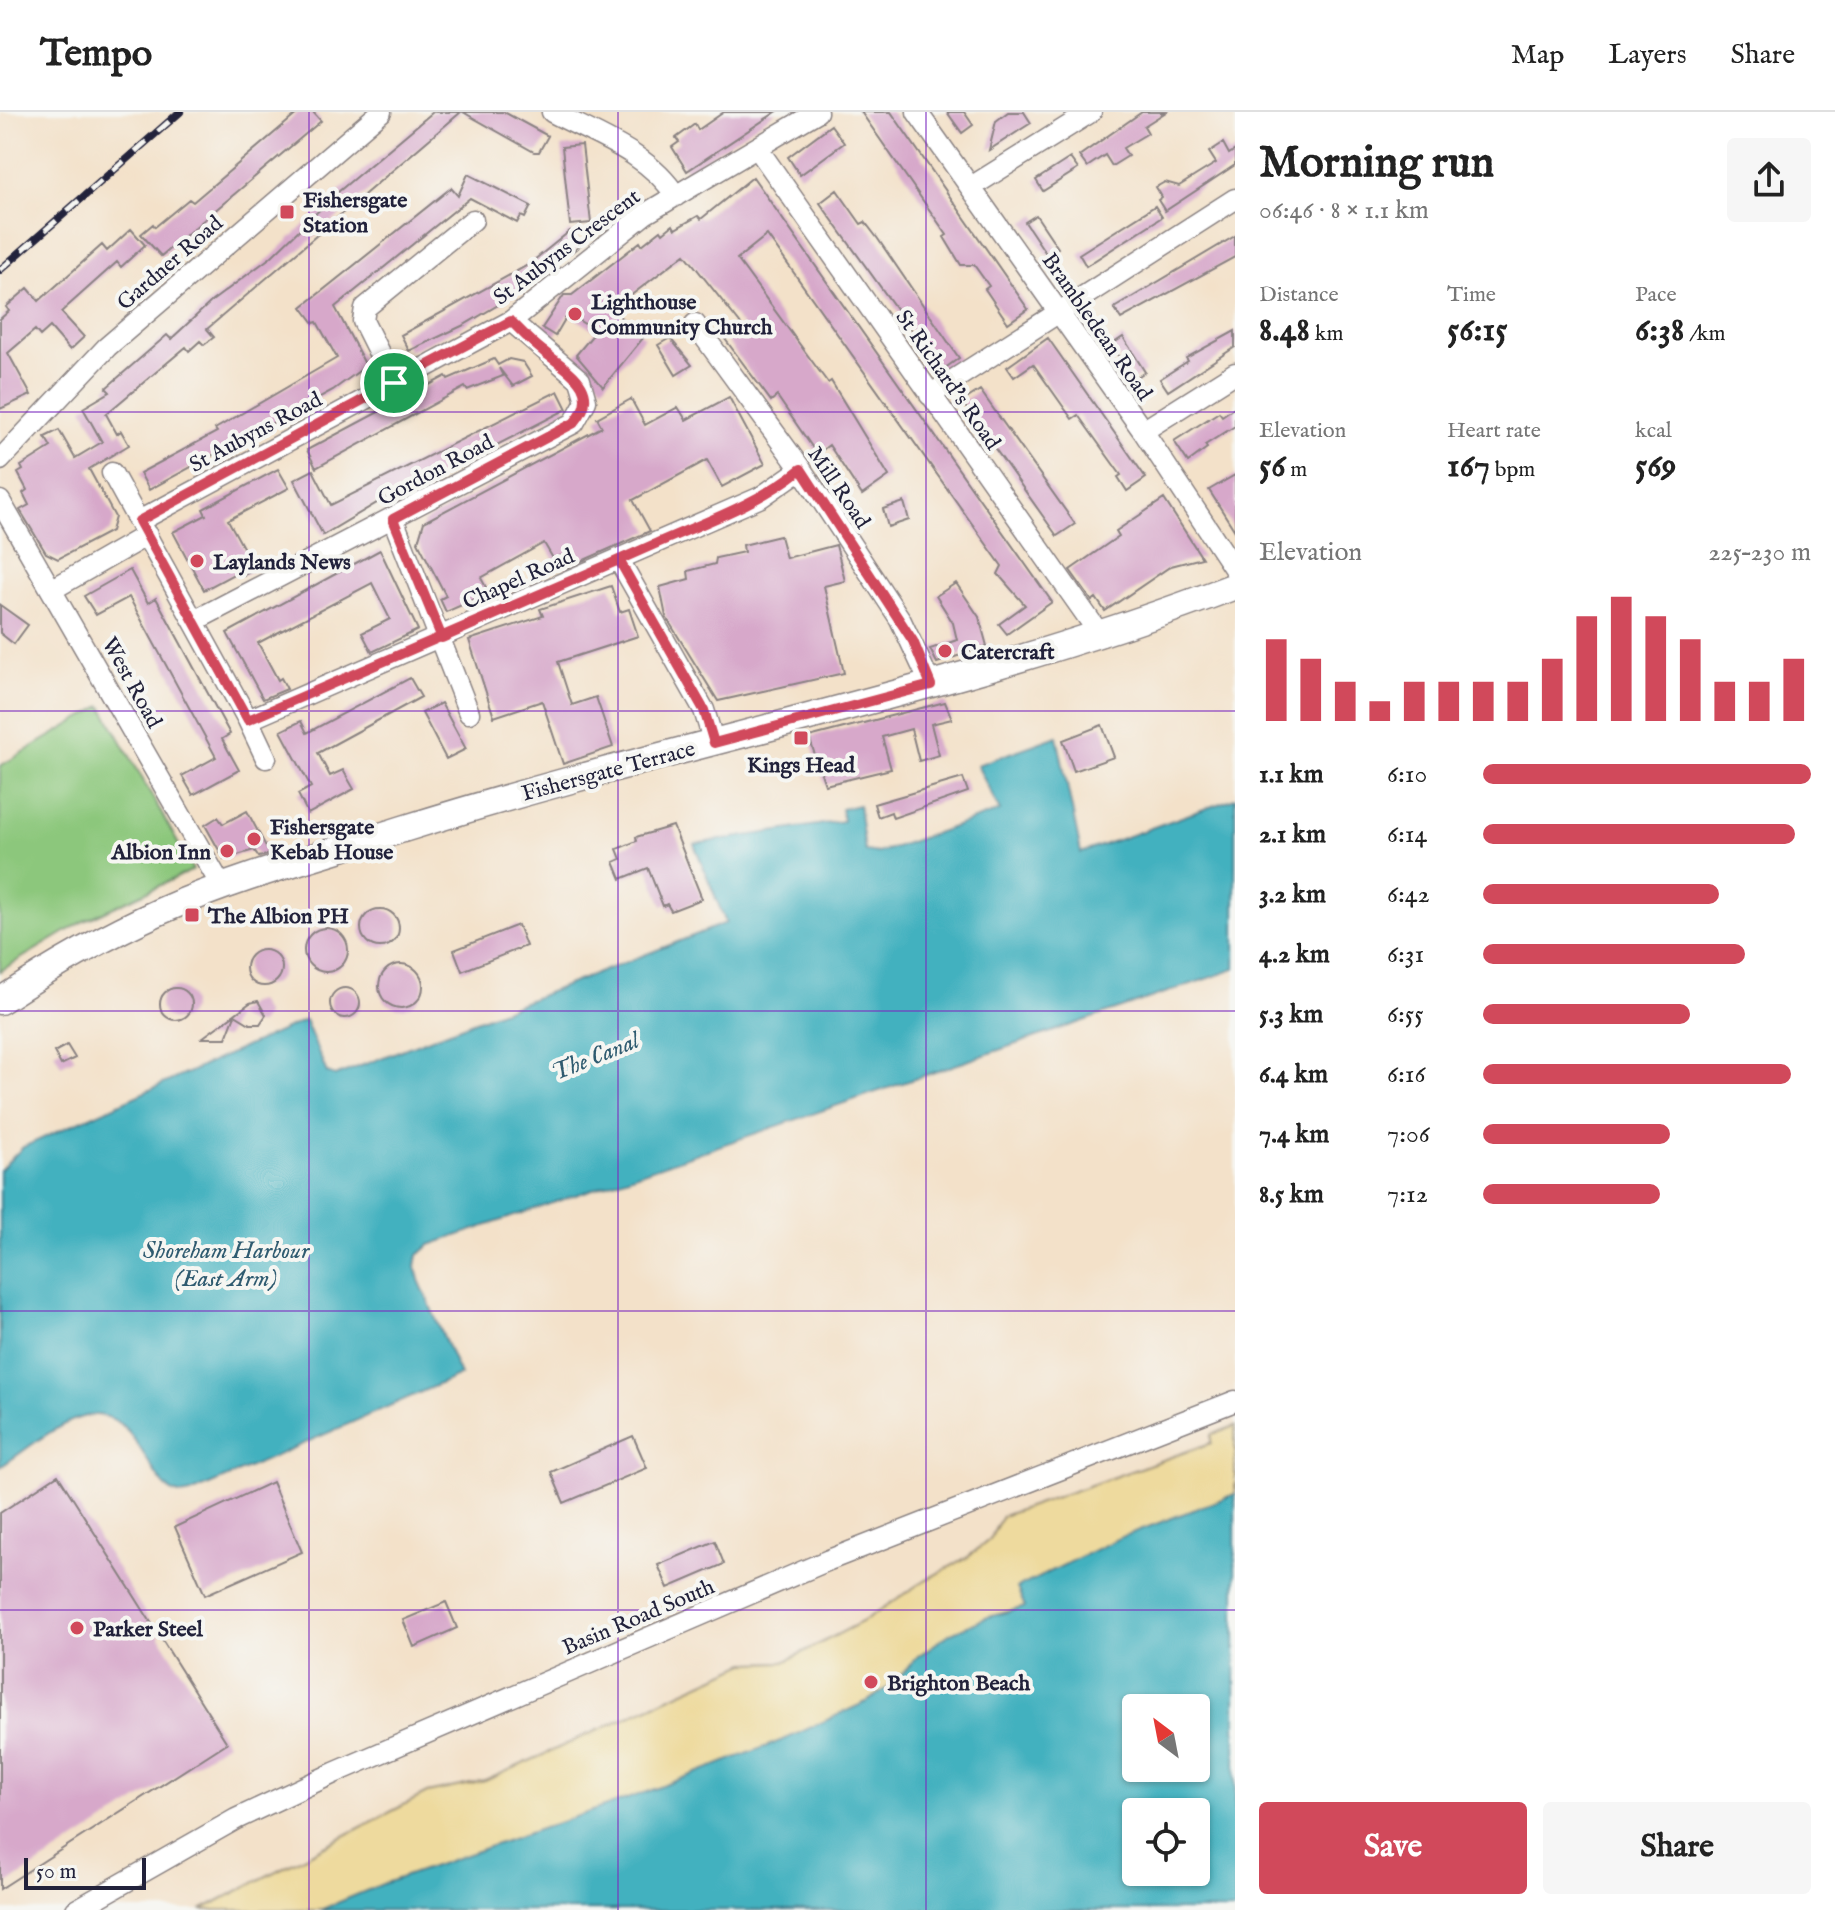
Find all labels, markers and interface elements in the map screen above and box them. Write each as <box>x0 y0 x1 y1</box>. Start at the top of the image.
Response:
text: Tempo <box>40 31 152 79</box>
text: Map <box>1511 38 1564 73</box>
text: Layers <box>1608 38 1687 73</box>
text: Share <box>1731 38 1795 73</box>
text: Morning run <box>1259 136 1494 192</box>
button: share <box>1727 138 1811 222</box>
street label: St Aubyns Crescent <box>488 183 647 312</box>
place label: Fishersgate Station <box>303 187 407 240</box>
text: 06:46 · 8 × 1.1 km <box>1259 194 1429 227</box>
marker: Fishersgate Station <box>278 203 296 221</box>
street label: Gardner Road <box>112 210 229 317</box>
street label: Brambledean Road <box>1035 248 1158 407</box>
text: Distance <box>1259 281 1339 309</box>
text: Time <box>1447 281 1496 309</box>
text: Pace <box>1635 281 1677 309</box>
place label: Lighthouse Community Church <box>591 289 773 342</box>
marker: Lighthouse Community Church <box>566 305 584 323</box>
street label: St Richard's Road <box>889 305 1006 456</box>
text: 8.48 <box>1259 309 1310 352</box>
text: 56:15 <box>1447 309 1508 352</box>
text: 6:38 <box>1635 309 1684 352</box>
text: km <box>1310 320 1343 348</box>
text: /km <box>1684 320 1725 348</box>
pin <box>360 349 428 417</box>
icon: arrive <box>372 361 416 405</box>
street label: St Aubyns Road <box>185 386 327 479</box>
text: Elevation <box>1259 417 1346 445</box>
text: Heart rate <box>1447 417 1541 445</box>
text: kcal <box>1635 417 1672 445</box>
street label: Gordon Road <box>373 428 499 513</box>
street label: Mill Road <box>801 442 876 535</box>
text: 56 <box>1259 445 1286 488</box>
text: 167 <box>1447 445 1490 488</box>
text: 569 <box>1635 445 1676 488</box>
text: m <box>1286 456 1307 484</box>
text: bpm <box>1490 456 1535 484</box>
text: Elevation <box>1259 536 1362 569</box>
text: 225–230 m <box>1708 536 1811 569</box>
street label: Chapel Road <box>459 543 579 617</box>
place label: Laylands News <box>213 549 351 577</box>
marker: Laylands News <box>188 552 206 570</box>
street label: West Road <box>95 633 168 734</box>
place label: Catercraft <box>961 639 1055 667</box>
marker: Catercraft <box>936 642 954 660</box>
marker: Kings Head <box>792 729 810 747</box>
street label: Fishersgate Terrace <box>519 735 698 809</box>
place label: Kings Head <box>747 752 856 780</box>
text: 1.1 km <box>1259 758 1324 791</box>
text: 6:10 <box>1387 758 1427 791</box>
place label: Fishersgate Kebab House <box>270 814 393 867</box>
text: 2.1 km <box>1259 818 1326 851</box>
text: 6:14 <box>1387 818 1427 851</box>
marker: Fishersgate Kebab House <box>245 830 263 848</box>
place label: Albion Inn <box>110 839 211 867</box>
marker: Albion Inn <box>218 842 236 860</box>
text: 3.2 km <box>1259 878 1326 911</box>
text: 6:42 <box>1387 878 1430 911</box>
place label: The Albion PH <box>207 903 349 931</box>
marker: The Albion PH <box>183 906 201 924</box>
text: 4.2 km <box>1259 938 1330 971</box>
text: 6:31 <box>1387 938 1424 971</box>
text: 5.3 km <box>1259 998 1323 1031</box>
text: 6:55 <box>1387 998 1424 1031</box>
water label: The Canal <box>547 1025 646 1089</box>
text: 6.4 km <box>1259 1058 1328 1091</box>
text: 6:16 <box>1387 1058 1425 1091</box>
text: 7.4 km <box>1259 1118 1329 1151</box>
text: 7:06 <box>1387 1118 1430 1151</box>
text: 8.5 km <box>1259 1178 1324 1211</box>
text: 7:12 <box>1387 1178 1428 1211</box>
water label: Shoreham Harbour (East Arm) <box>143 1236 311 1295</box>
street label: Basin Road South <box>559 1573 719 1662</box>
place label: Parker Steel <box>93 1616 204 1644</box>
marker: Parker Steel <box>68 1619 86 1637</box>
place label: Brighton Beach <box>887 1670 1030 1698</box>
marker: Brighton Beach <box>862 1673 880 1691</box>
north arrow <box>1122 1694 1210 1782</box>
map controls <box>1122 1694 1210 1886</box>
button: locate <box>1122 1798 1210 1886</box>
button: Save <box>1259 1802 1527 1894</box>
button: Share <box>1543 1802 1811 1894</box>
scale bar <box>24 1854 146 1890</box>
text: 50 m <box>36 1858 77 1886</box>

